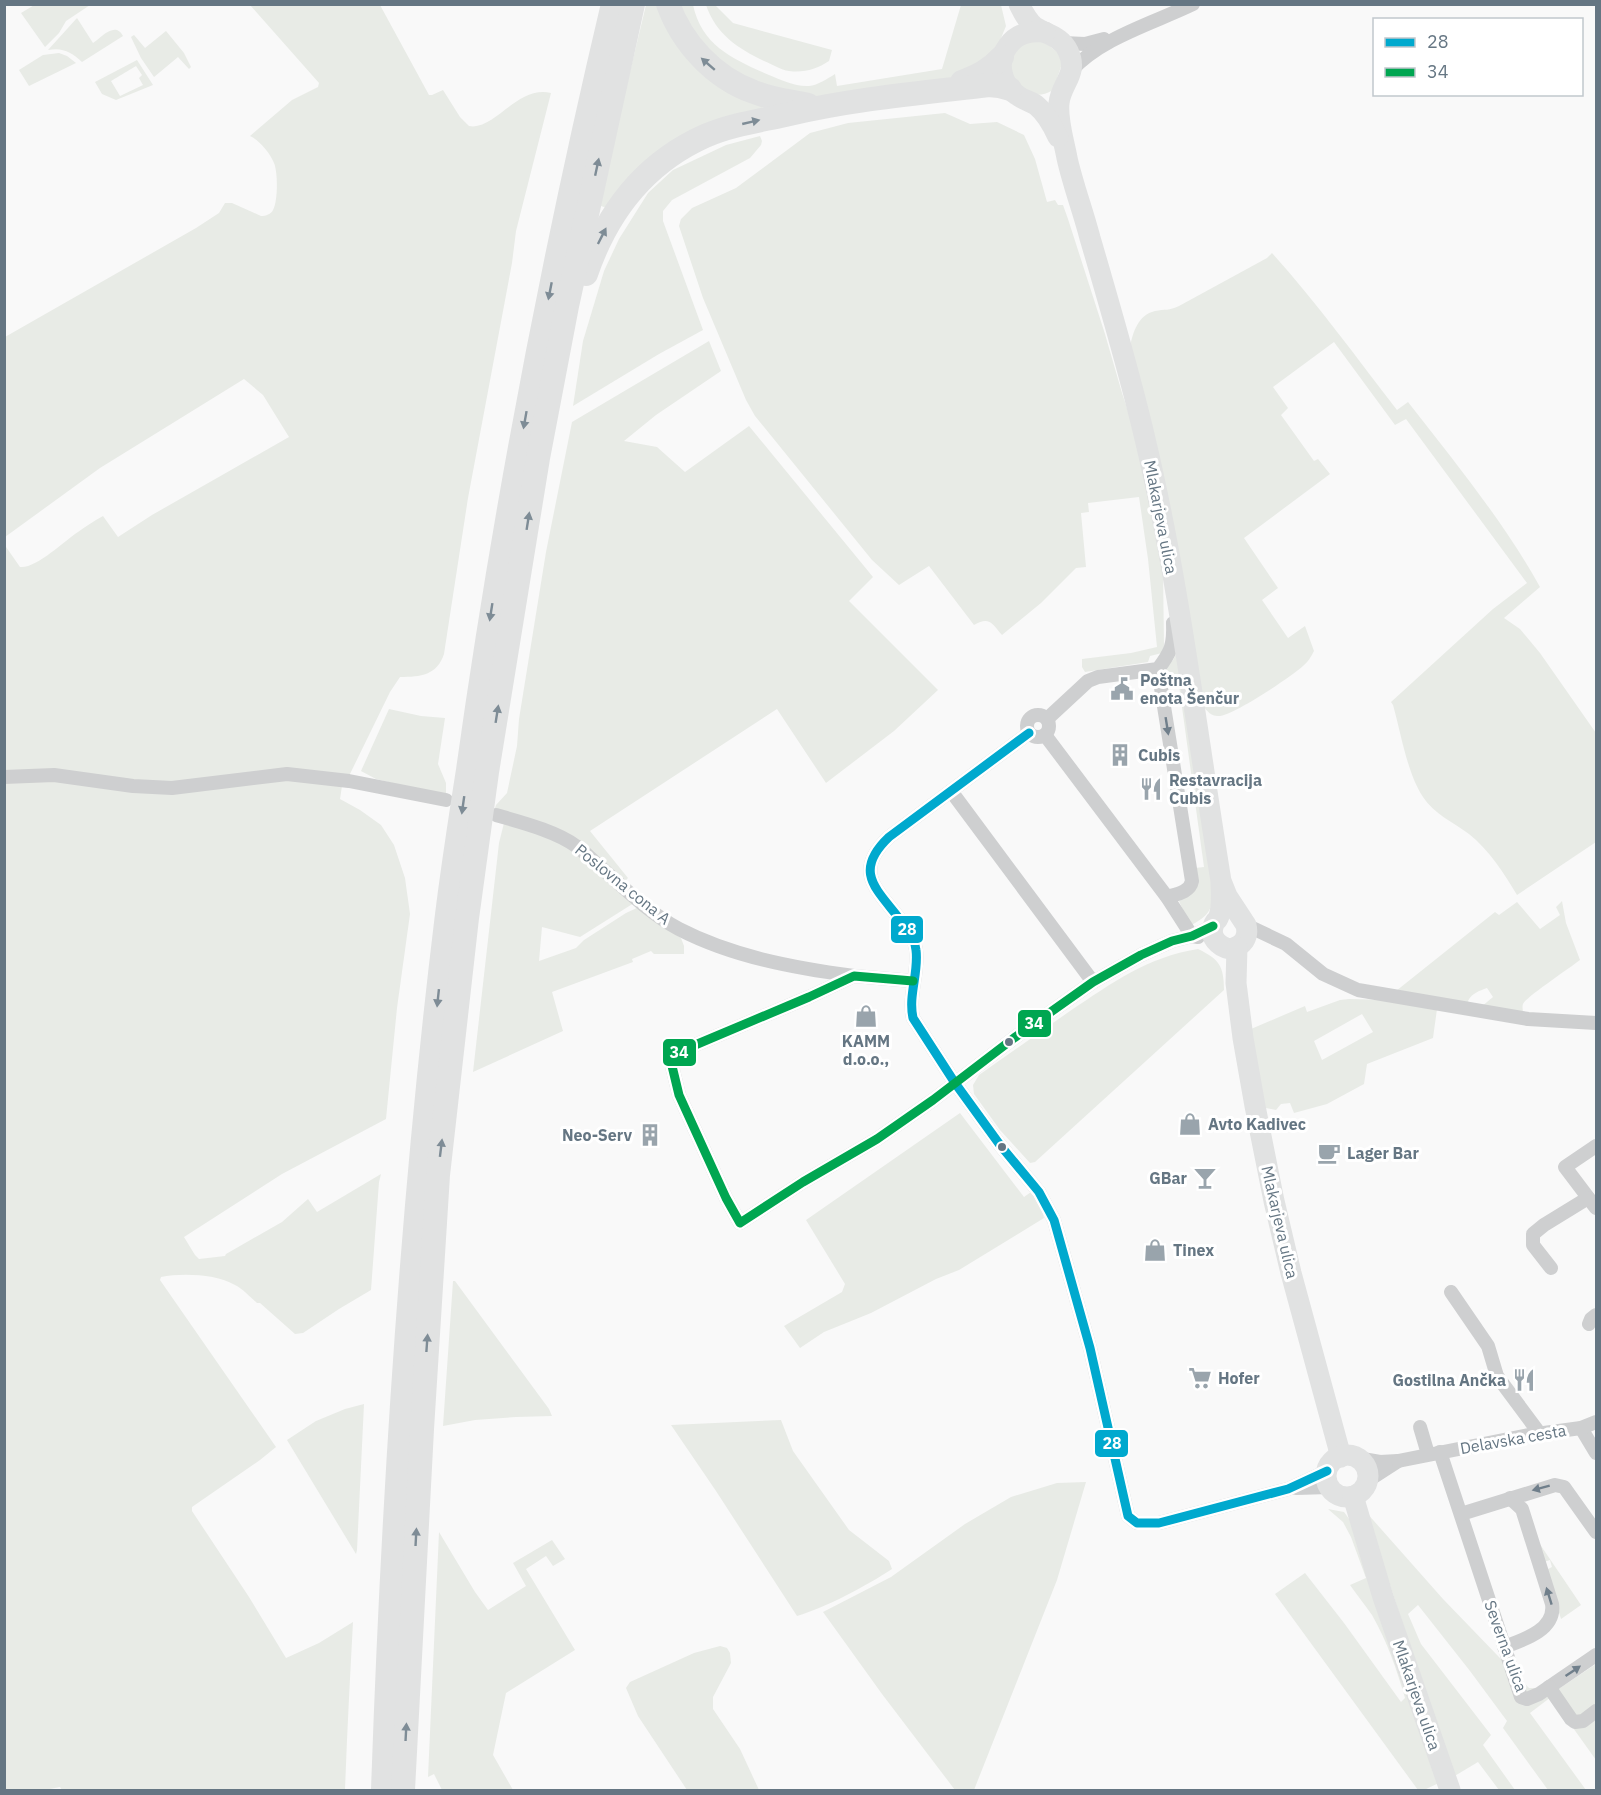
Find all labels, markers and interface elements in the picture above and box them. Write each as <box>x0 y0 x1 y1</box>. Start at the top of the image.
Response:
legend <box>1373 18 1583 96</box>
text: 28 <box>1427 30 1449 53</box>
one-way arrow <box>701 57 716 70</box>
text: 34 <box>1427 60 1449 83</box>
one-way arrow <box>742 117 761 127</box>
one-way arrow <box>592 158 602 176</box>
one-way arrow <box>597 227 606 244</box>
one-way arrow <box>545 282 554 301</box>
one-way arrow <box>520 411 529 430</box>
street label: Mlakarjeva ulica <box>1140 458 1182 576</box>
one-way arrow <box>523 512 532 531</box>
one-way arrow <box>487 603 496 622</box>
place label: Poštna enota Šenčur <box>1140 670 1240 708</box>
public building icon: Poštna enota Šenčur <box>1109 676 1135 702</box>
one-way arrow <box>492 704 501 723</box>
one-way arrow <box>1162 717 1171 736</box>
building icon: Cubis <box>1107 742 1133 768</box>
place label: Cubis <box>1138 745 1180 765</box>
place label: Restavracija Cubis <box>1169 770 1262 808</box>
restaurant icon: Restavracija Cubis <box>1138 776 1164 802</box>
one-way arrow <box>458 796 467 815</box>
street label: Poslovna cona A <box>571 839 675 929</box>
line badge: 28 <box>890 915 924 944</box>
text: 28 <box>897 919 917 939</box>
one-way arrow <box>433 989 443 1008</box>
shop icon: KAMM d.o.o., <box>853 1003 879 1029</box>
line badge: 34 <box>1017 1009 1052 1038</box>
text: 34 <box>1024 1013 1044 1033</box>
place label: KAMM d.o.o., <box>842 1031 890 1069</box>
unlabelled marker <box>1003 1036 1015 1048</box>
line badge: 34 <box>662 1038 697 1067</box>
text: 34 <box>669 1042 689 1062</box>
shop icon: Avto Kadivec <box>1177 1111 1203 1137</box>
place label: Avto Kadivec <box>1208 1114 1306 1134</box>
building icon: Neo-Serv <box>637 1122 663 1148</box>
place label: Neo-Serv <box>562 1125 632 1145</box>
one-way arrow <box>436 1139 446 1158</box>
cafe icon: Lager Bar <box>1316 1140 1342 1166</box>
unlabelled marker <box>996 1141 1008 1153</box>
place label: Lager Bar <box>1347 1143 1419 1163</box>
street label: Mlakarjeva ulica <box>1257 1164 1303 1281</box>
bar icon: GBar <box>1192 1165 1218 1191</box>
place label: GBar <box>1149 1168 1188 1188</box>
shop icon: Tinex <box>1142 1237 1168 1263</box>
place label: Tinex <box>1173 1240 1214 1260</box>
one-way arrow <box>423 1333 432 1352</box>
supermarket icon: Hofer <box>1187 1365 1213 1391</box>
restaurant icon: Gostilna Ančka <box>1511 1367 1537 1393</box>
place label: Hofer <box>1218 1368 1260 1388</box>
place label: Gostilna Ančka <box>1392 1370 1506 1390</box>
street label: Delavska cesta <box>1458 1420 1568 1458</box>
line badge: 28 <box>1094 1429 1129 1458</box>
text: 28 <box>1102 1433 1122 1453</box>
one-way arrow <box>1532 1484 1550 1493</box>
one-way arrow <box>412 1528 421 1547</box>
one-way arrow <box>1544 1587 1553 1605</box>
street label: Severna ulica <box>1480 1598 1532 1695</box>
street label: Mlakarjeva ulica <box>1389 1637 1445 1753</box>
one-way arrow <box>1564 1665 1580 1677</box>
one-way arrow <box>401 1723 411 1742</box>

